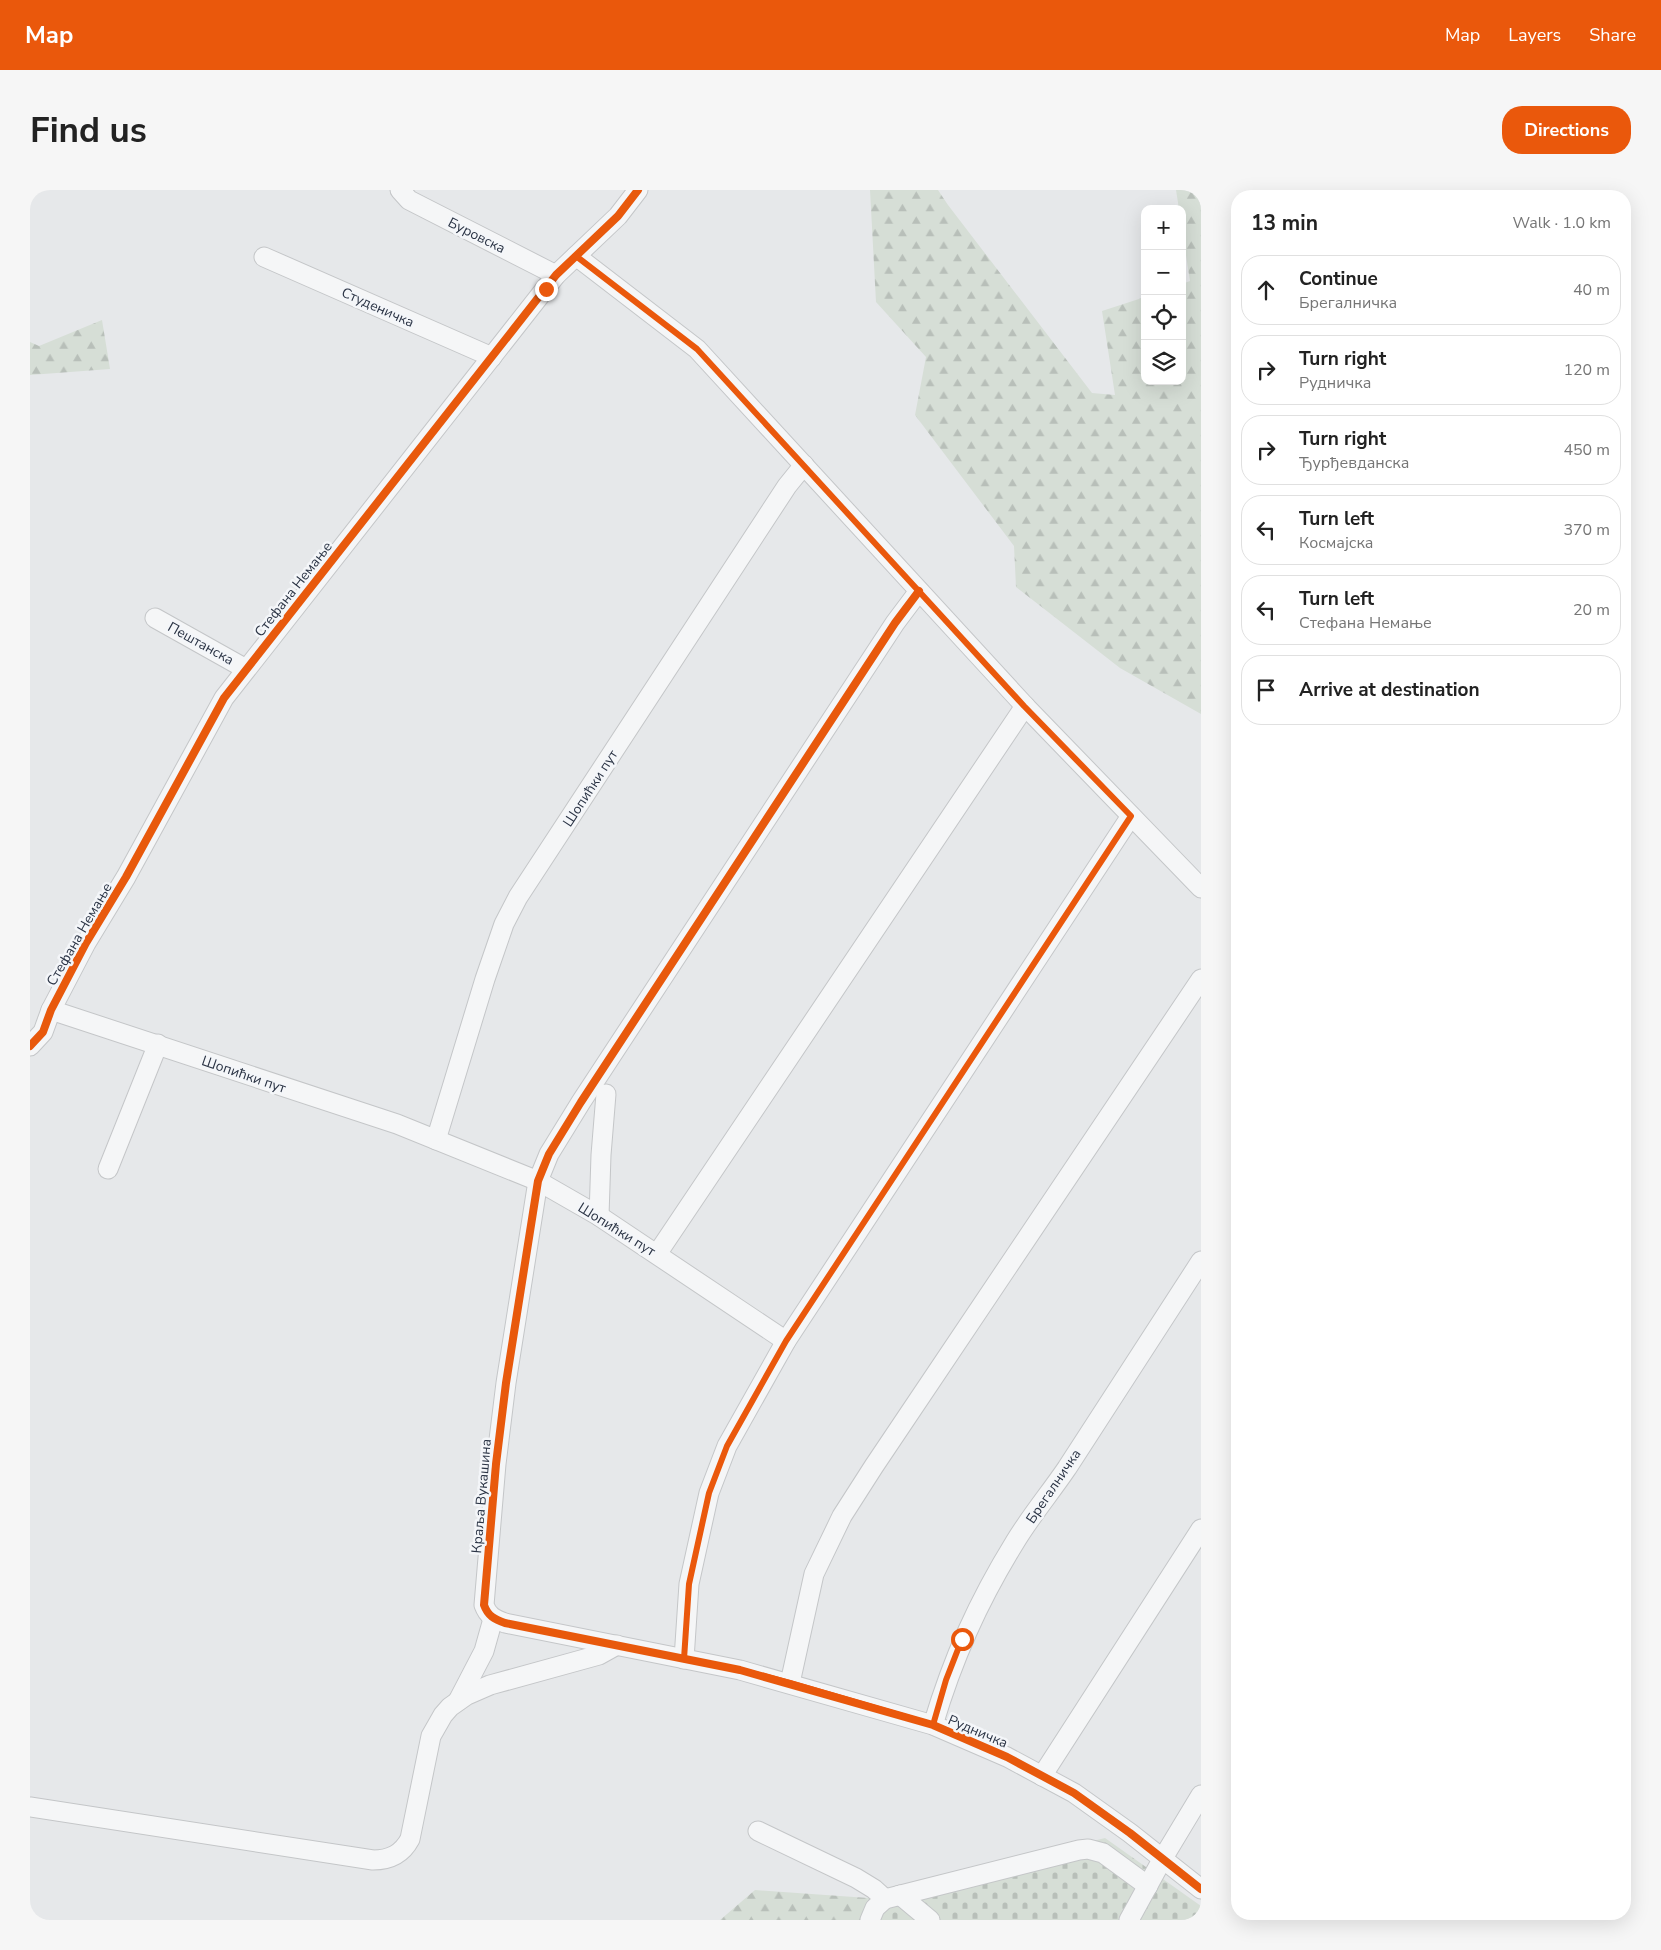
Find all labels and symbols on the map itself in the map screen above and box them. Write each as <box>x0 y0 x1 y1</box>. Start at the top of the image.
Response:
street label: Буровска <box>445 213 509 258</box>
route end <box>535 278 558 301</box>
street label: Студеничка <box>338 283 417 332</box>
street label: Стефана Немање <box>250 538 337 641</box>
street label: Пештанска <box>164 617 237 669</box>
street label: Шопићки пут <box>558 746 623 830</box>
street label: Стефана Немање <box>42 879 117 989</box>
street label: Шопићки пут <box>199 1051 289 1098</box>
street label: Шопићки пут <box>574 1198 660 1261</box>
street label: Краља Вукашина <box>467 1438 496 1554</box>
street label: Брегалничка <box>1022 1445 1085 1527</box>
route start <box>951 1628 974 1651</box>
street label: Рудничка <box>945 1710 1011 1753</box>

